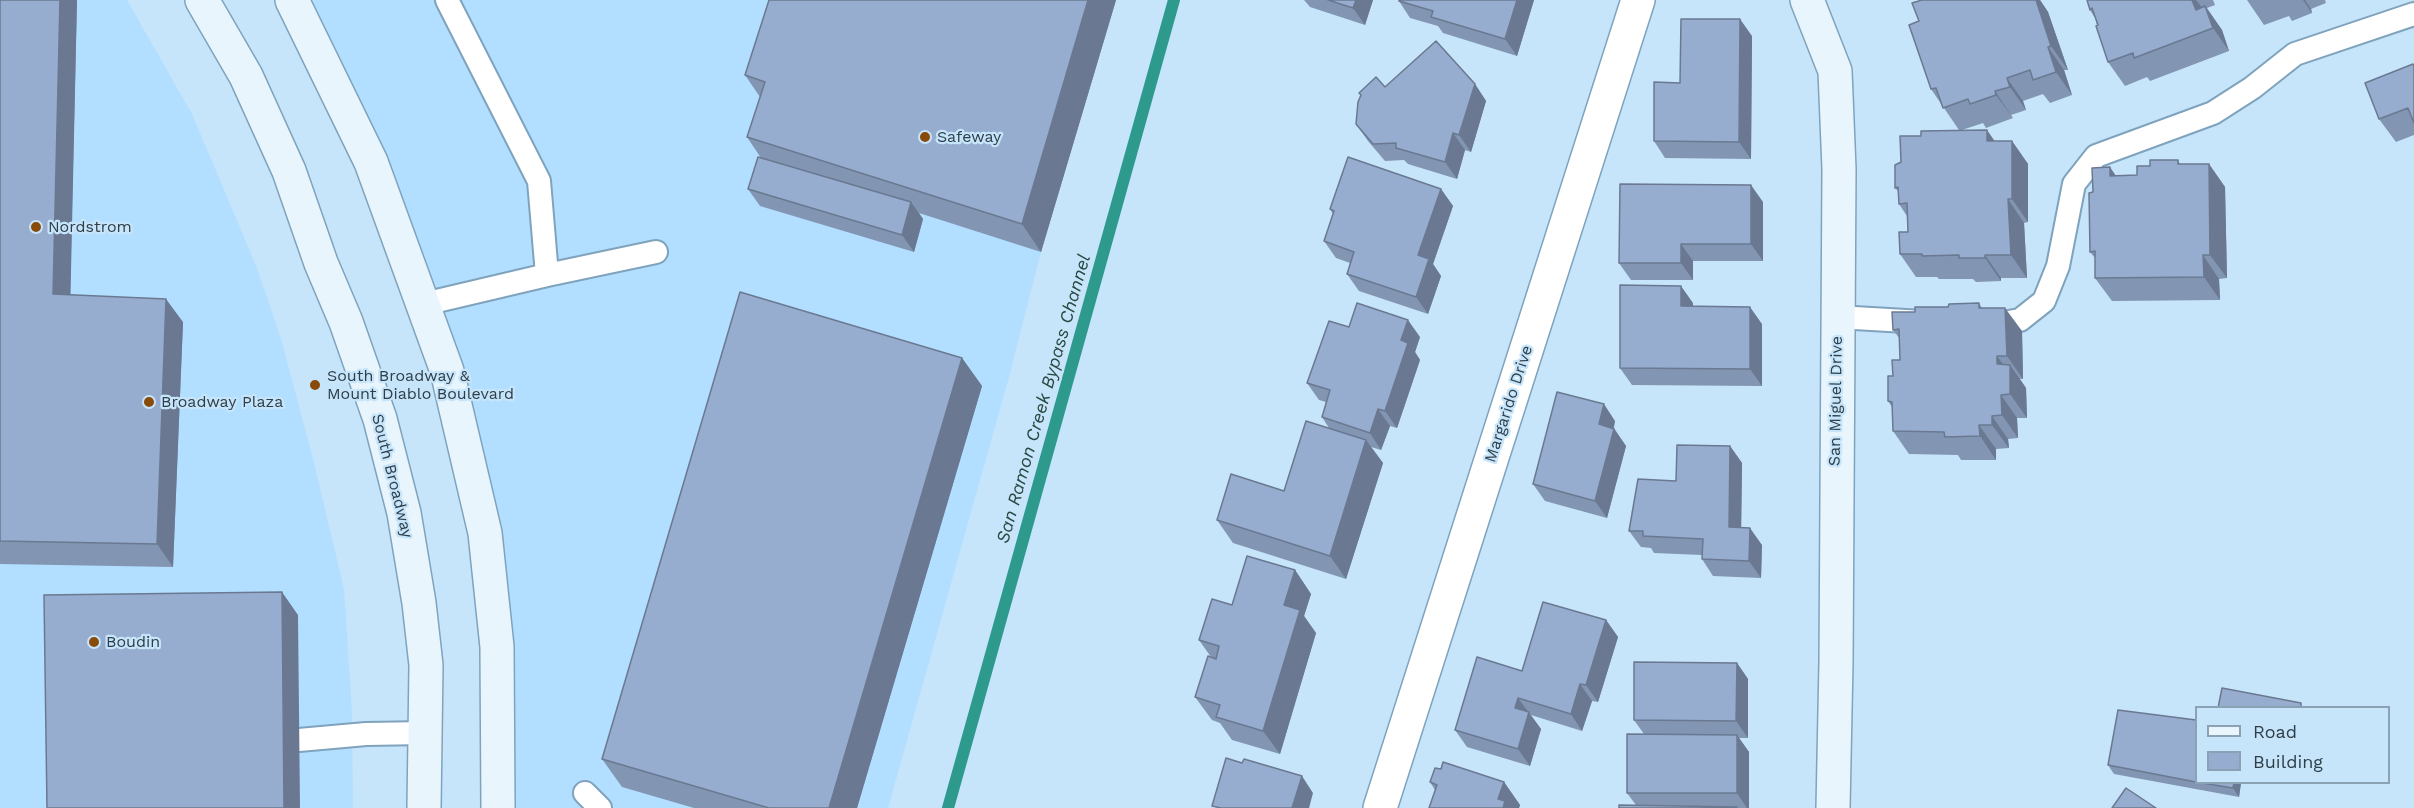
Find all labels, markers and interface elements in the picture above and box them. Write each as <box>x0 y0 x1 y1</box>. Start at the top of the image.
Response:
place label: Safeway <box>937 127 1001 147</box>
marker: Safeway <box>918 130 932 144</box>
place label: Nordstrom <box>48 217 132 237</box>
marker: Nordstrom <box>29 220 43 234</box>
water label: San Ramon Creek Bypass Channel <box>992 252 1096 546</box>
street label: San Miguel Drive <box>1825 336 1847 466</box>
street label: Margarido Drive <box>1481 343 1537 465</box>
place label: South Broadway & Mount Diablo Boulevard <box>327 366 514 404</box>
marker: South Broadway & Mount Diablo Boulevard <box>308 378 322 392</box>
place label: Broadway Plaza <box>161 392 283 412</box>
marker: Broadway Plaza <box>142 395 156 409</box>
street label: South Broadway <box>367 412 417 540</box>
place label: Boudin <box>106 632 160 652</box>
marker: Boudin <box>87 635 101 649</box>
legend <box>2195 706 2390 784</box>
text: Road <box>2253 721 2297 742</box>
text: Building <box>2253 751 2323 772</box>

